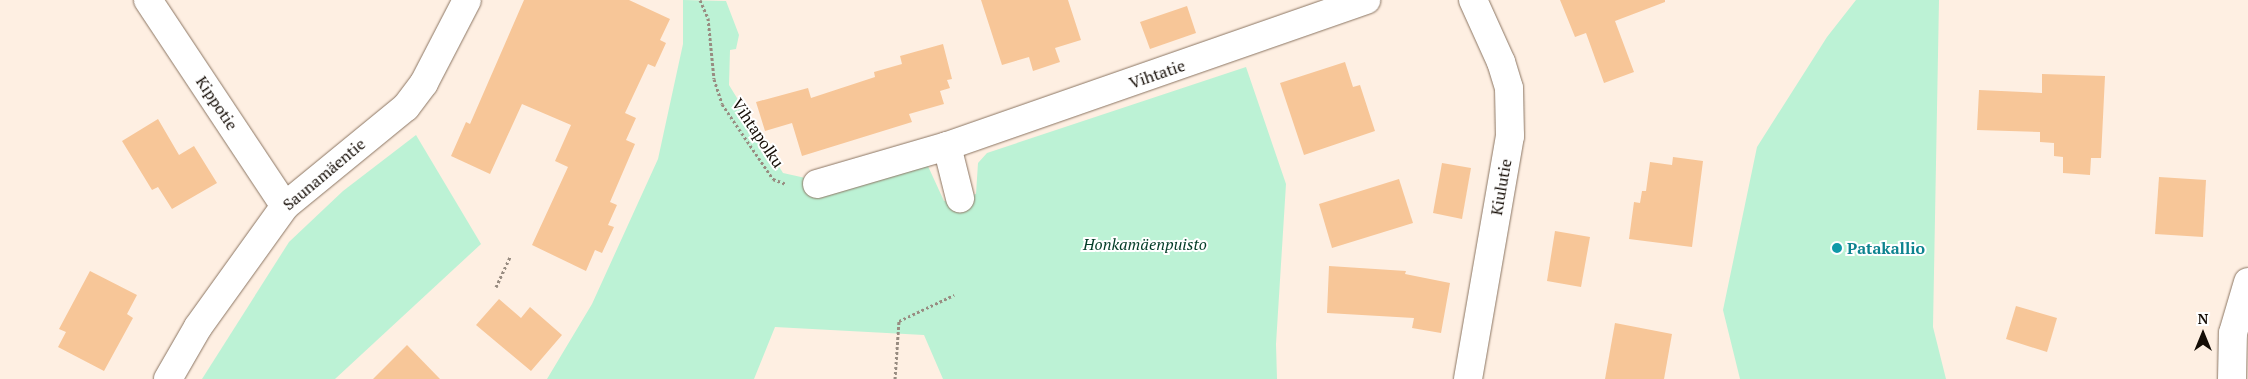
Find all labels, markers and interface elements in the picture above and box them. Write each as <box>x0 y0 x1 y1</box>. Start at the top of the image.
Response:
street label: Vihtatie <box>1126 55 1188 93</box>
street label: Kippotie <box>192 72 242 134</box>
street label: Vihtapolku <box>728 95 788 171</box>
street label: Saunamäentie <box>279 134 369 214</box>
street label: Kiulutie <box>1487 157 1515 217</box>
park label: Honkamäenpuisto <box>1083 234 1207 254</box>
place label: Patakallio <box>1847 238 1925 258</box>
marker: Patakallio <box>1831 242 1843 254</box>
north arrow <box>2178 309 2228 359</box>
text: N <box>2198 309 2208 328</box>

